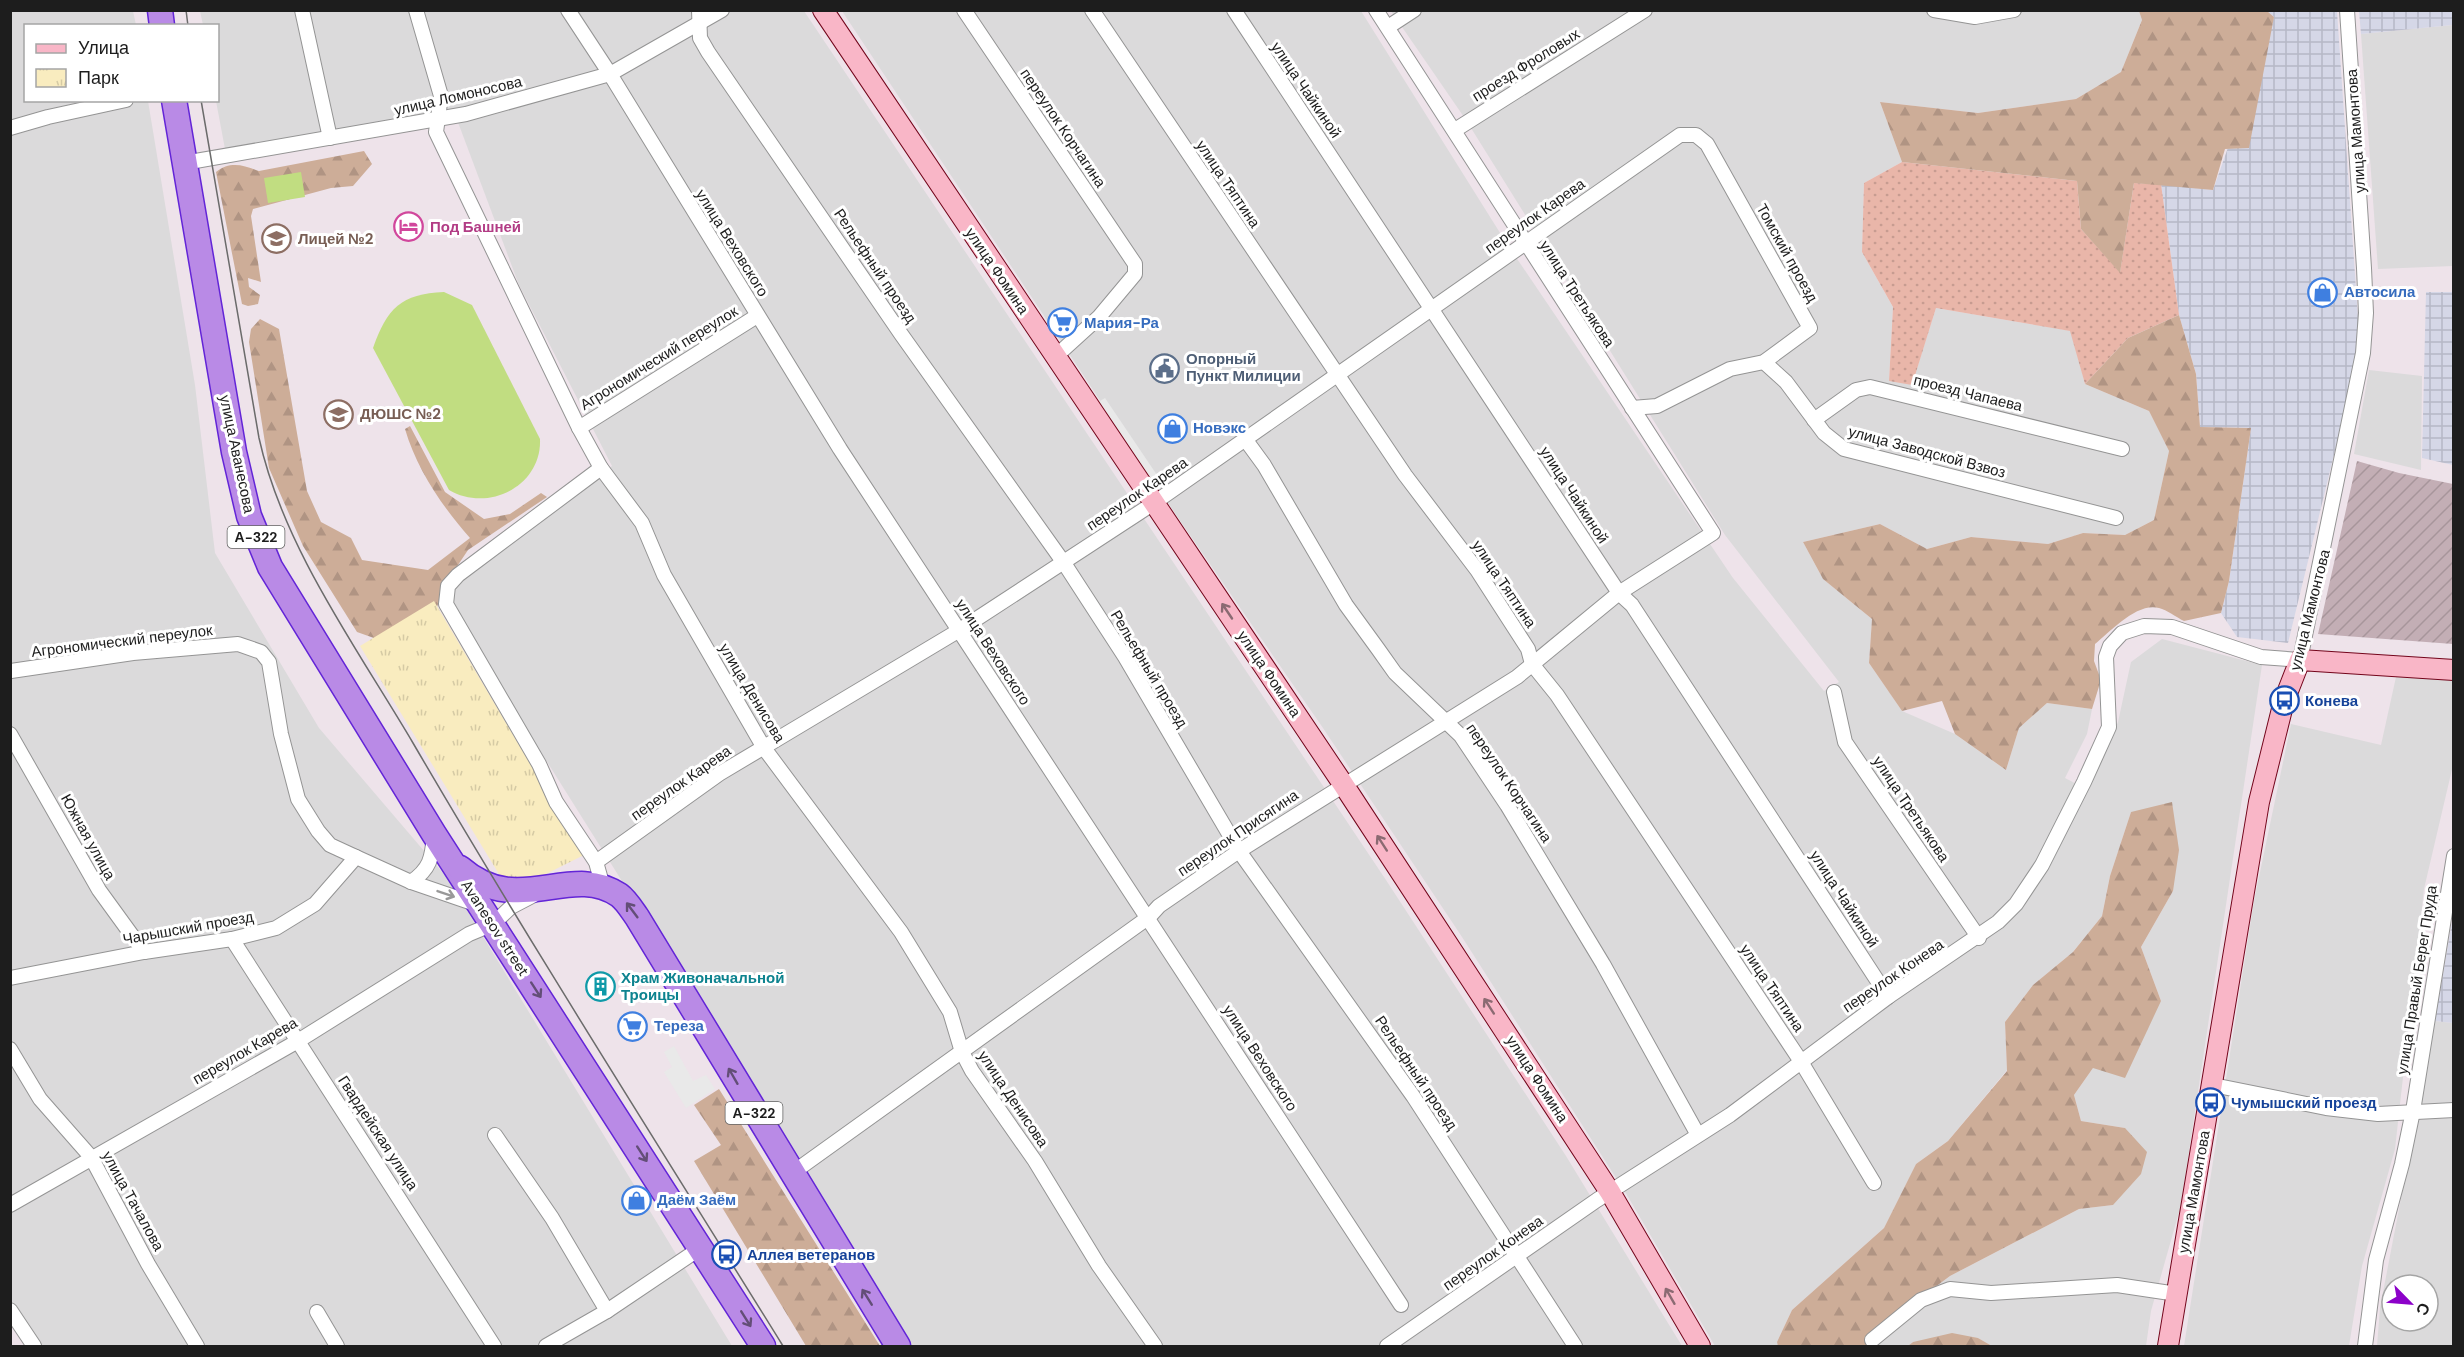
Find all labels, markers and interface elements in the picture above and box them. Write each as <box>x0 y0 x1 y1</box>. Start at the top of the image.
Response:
legend <box>24 24 219 102</box>
street label: проезд Фроловых <box>1468 24 1584 106</box>
text: Улица <box>78 36 130 60</box>
street label: улица Чайкиной <box>1266 38 1346 142</box>
street label: переулок Корчагина <box>1016 64 1111 192</box>
text: Парк <box>78 66 119 90</box>
street label: улица Мамонтова <box>2342 68 2370 194</box>
street label: улица Ломоносова <box>392 71 525 120</box>
street label: улица Тяптина <box>1191 136 1265 232</box>
street label: переулок Карева <box>1481 174 1590 258</box>
street label: улица Веховского <box>691 186 773 300</box>
street label: Томский проезд <box>1752 200 1822 306</box>
street label: Рельефный проезд <box>829 205 921 327</box>
hotel icon: Под Башней <box>393 211 425 243</box>
place label: Под Башней <box>430 217 521 237</box>
school or university icon: Лицей №2 <box>261 223 293 255</box>
street label: улица Фомина <box>961 224 1034 319</box>
place label: Лицей №2 <box>298 229 374 249</box>
street label: улица Третьякова <box>1535 237 1619 352</box>
shop icon: Автосила <box>2307 276 2339 308</box>
place label: Автосила <box>2344 282 2416 302</box>
street label: Агрономический переулок <box>576 301 742 415</box>
supermarket icon: Мария-Ра <box>1047 307 1079 339</box>
place label: Мария-Ра <box>1084 313 1160 333</box>
place label: Опорный Пункт Милиции <box>1186 349 1301 386</box>
public building icon: Опорный Пункт Милиции <box>1149 352 1181 384</box>
street label: проезд Чапаева <box>1912 370 2025 416</box>
street label: улица Аванесова <box>215 393 259 515</box>
school or university icon: ДЮШС №2 <box>323 398 355 430</box>
place label: ДЮШС №2 <box>360 404 441 424</box>
shop icon: Новэкс <box>1156 412 1188 444</box>
place label: Новэкс <box>1193 418 1246 438</box>
street label: улица Заводской Взвоз <box>1846 421 2008 483</box>
street label: улица Чайкиной <box>1535 443 1613 547</box>
street label: переулок Карева <box>1083 452 1192 535</box>
road number: А-322 <box>228 526 284 548</box>
street label: улица Тяптина <box>1467 536 1541 632</box>
street label: улица Мамонтова <box>2285 547 2335 673</box>
street label: улица Веховского <box>951 595 1035 709</box>
one-way arrow <box>1221 603 1233 620</box>
street label: Рельефный проезд <box>1106 606 1192 732</box>
street label: Агрономический переулок <box>30 620 214 662</box>
street label: улица Фомина <box>1233 627 1306 722</box>
street label: улица Денисова <box>714 640 790 747</box>
bus stop icon: Конева <box>2268 685 2300 717</box>
place label: Конева <box>2305 691 2359 711</box>
street label: переулок Корчагина <box>1462 719 1557 847</box>
street label: переулок Карева <box>627 741 736 825</box>
street label: улица Третьякова <box>1868 752 1954 866</box>
street label: переулок Присягина <box>1174 785 1303 881</box>
street label: Южная улица <box>56 791 120 884</box>
one-way arrow <box>1376 835 1388 852</box>
street label: улица Чайкиной <box>1805 847 1883 951</box>
street label: Avanesov street <box>456 876 534 980</box>
street label: улица Правый Берег Пруда <box>2392 883 2442 1076</box>
one-way arrow <box>436 889 455 900</box>
one-way arrow <box>625 902 638 918</box>
street label: Чарышский проезд <box>121 907 255 949</box>
street label: переулок Конева <box>1839 934 1948 1017</box>
street label: улица Тяптина <box>1735 940 1809 1036</box>
place label: Храм Живоначальной Троицы <box>621 968 784 1005</box>
building icon: Храм Живоначальной Троицы <box>584 971 616 1003</box>
one-way arrow <box>530 982 542 998</box>
one-way arrow <box>1483 998 1495 1015</box>
street label: улица Веховского <box>1218 1001 1302 1115</box>
supermarket icon: Тереза <box>617 1010 649 1042</box>
street label: Рельефный проезд <box>1370 1012 1462 1134</box>
street label: переулок Карева <box>189 1013 302 1089</box>
place label: Тереза <box>654 1016 705 1036</box>
street label: улица Фомина <box>1501 1031 1573 1127</box>
street label: улица Денисова <box>973 1047 1053 1152</box>
one-way arrow <box>726 1068 738 1085</box>
street label: Гвардейская улица <box>333 1072 423 1195</box>
bus stop icon: Чумышский проезд <box>2194 1087 2226 1119</box>
place label: Чумышский проезд <box>2231 1093 2377 1113</box>
road number: А-322 <box>726 1102 783 1124</box>
street label: улица Мамонтова <box>2173 1128 2215 1255</box>
one-way arrow <box>636 1145 648 1162</box>
street label: улица Тачалова <box>97 1147 169 1255</box>
shop icon: Даём Заём <box>620 1184 652 1216</box>
place label: Даём Заём <box>657 1190 736 1210</box>
street label: переулок Конева <box>1439 1211 1548 1295</box>
bus stop icon: Аллея ветеранов <box>710 1239 742 1271</box>
place label: Аллея ветеранов <box>747 1245 875 1265</box>
north arrow <box>2380 1273 2440 1333</box>
one-way arrow <box>1664 1288 1676 1305</box>
one-way arrow <box>860 1289 872 1306</box>
text: С <box>2411 1299 2435 1319</box>
one-way arrow <box>741 1310 753 1327</box>

